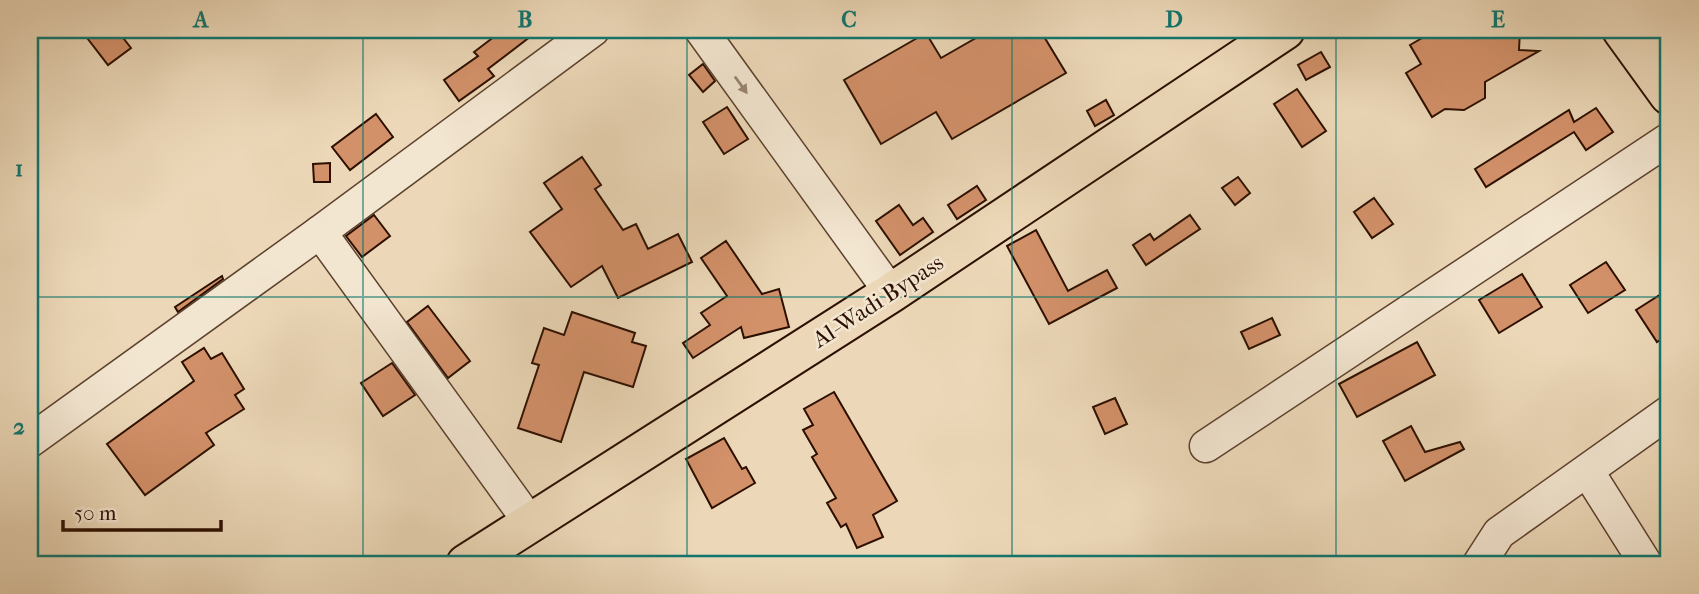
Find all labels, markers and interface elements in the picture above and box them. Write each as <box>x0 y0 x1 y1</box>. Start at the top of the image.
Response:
text: A <box>192 6 210 33</box>
text: B <box>518 6 533 33</box>
text: C <box>841 6 857 33</box>
text: D <box>1165 6 1183 33</box>
text: E <box>1491 6 1505 33</box>
one-way arrow <box>734 76 748 94</box>
text: 1 <box>15 155 23 182</box>
street label: Al-Wadi Bypass <box>807 249 948 354</box>
text: 2 <box>13 413 25 440</box>
scale bar <box>63 489 220 533</box>
text: 50 m <box>74 501 117 525</box>

